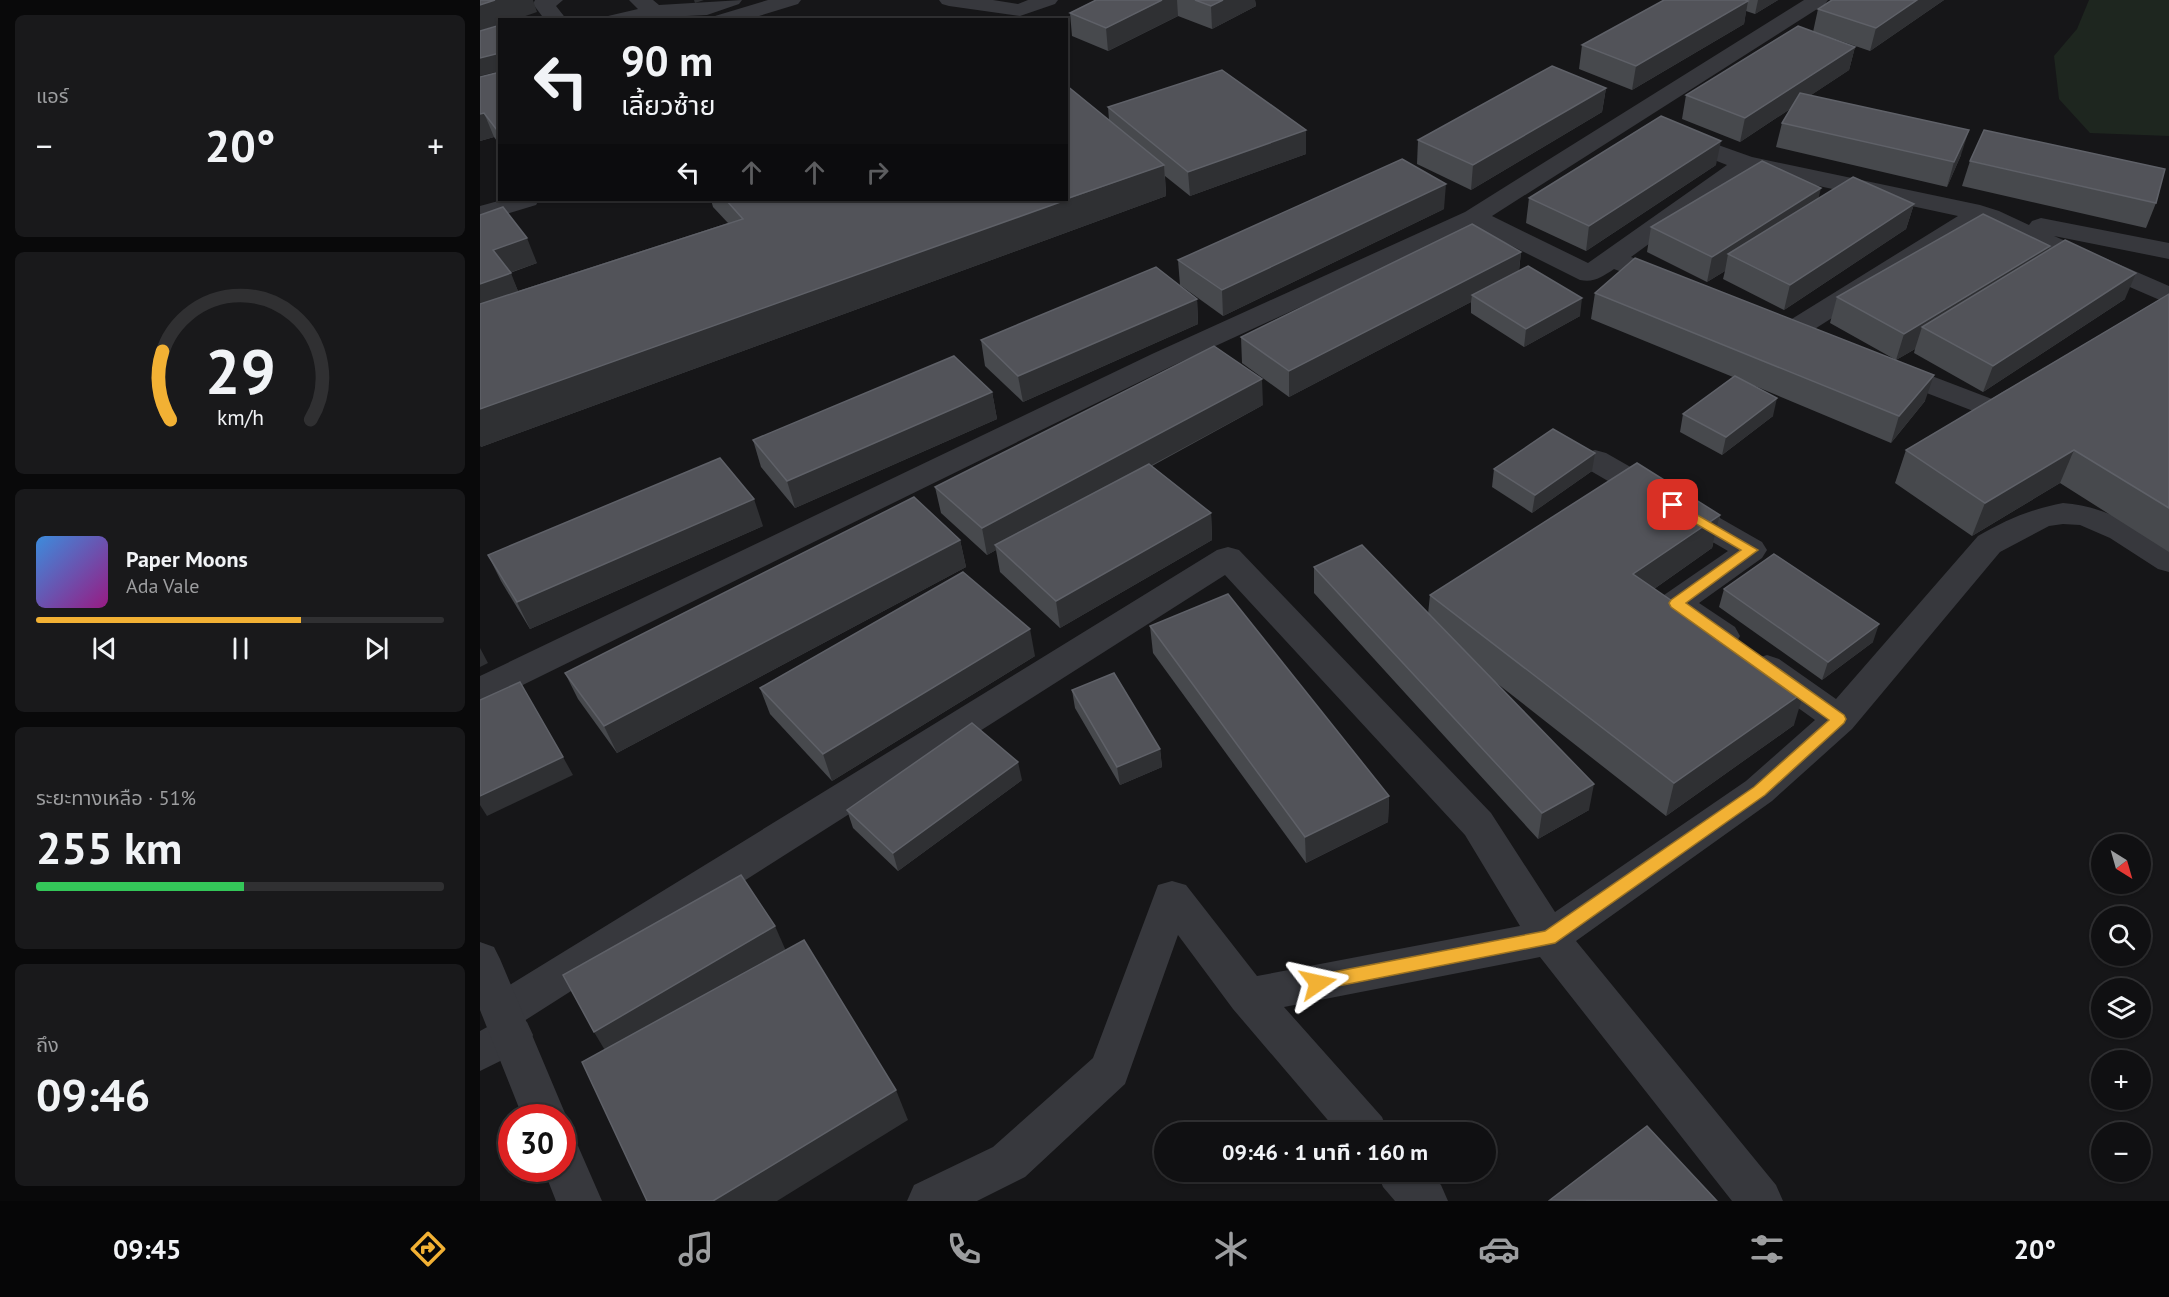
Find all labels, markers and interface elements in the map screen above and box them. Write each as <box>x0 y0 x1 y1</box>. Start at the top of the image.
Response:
text: 90 m <box>621 33 713 88</box>
icon: left <box>522 42 600 120</box>
text: แอร์ <box>36 83 68 109</box>
text: เลี้ยวซ้าย <box>621 88 715 122</box>
text: 20° <box>205 116 275 174</box>
text: − <box>36 124 53 167</box>
text: + <box>427 124 444 167</box>
icon: left <box>672 156 705 189</box>
icon: ahead <box>735 156 768 189</box>
icon: ahead <box>798 156 831 189</box>
icon: right <box>861 156 894 189</box>
text: 29 <box>205 330 275 411</box>
text: km/h <box>216 404 263 432</box>
pin <box>1647 479 1698 530</box>
icon: arrive <box>1656 488 1689 521</box>
text: Paper Moons <box>126 545 248 573</box>
text: Ada Vale <box>126 573 199 599</box>
icon: previous <box>88 632 121 665</box>
icon: pause <box>224 632 257 665</box>
icon: next <box>360 632 393 665</box>
text: ระยะทางเหลือ · 51% <box>36 785 196 811</box>
text: 255 km <box>36 818 182 876</box>
north arrow <box>2091 834 2151 894</box>
map controls <box>2091 834 2151 1182</box>
button: search <box>2091 906 2151 966</box>
position arrow <box>1286 951 1350 1015</box>
button: layers <box>2091 978 2151 1038</box>
text: ถึง <box>36 1032 59 1058</box>
button: + <box>2091 1050 2151 1110</box>
text: 09:46 <box>36 1065 150 1123</box>
speed limit sign: 30 <box>498 1104 576 1182</box>
button: − <box>2091 1122 2151 1182</box>
text: 09:46 · 1 นาที · 160 m <box>1222 1138 1428 1166</box>
icon: directions <box>407 1228 449 1270</box>
icon: music <box>675 1228 717 1270</box>
icon: phone <box>943 1228 985 1270</box>
icon: climate <box>1210 1228 1252 1270</box>
icon: car <box>1478 1228 1520 1270</box>
icon: filters <box>1746 1228 1788 1270</box>
text: 09:45 <box>113 1232 181 1266</box>
text: 20° <box>2014 1232 2056 1266</box>

